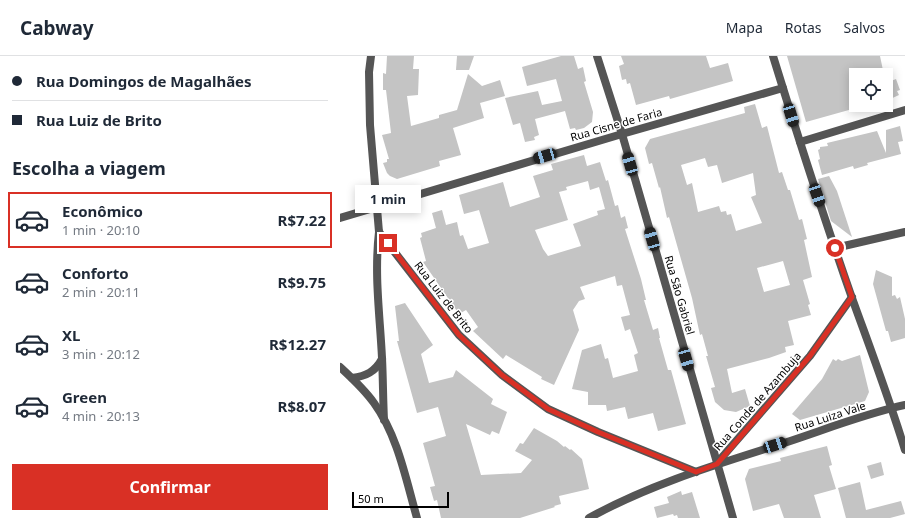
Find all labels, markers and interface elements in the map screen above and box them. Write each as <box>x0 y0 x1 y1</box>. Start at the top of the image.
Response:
text: Cabway <box>20 15 94 41</box>
text: Mapa <box>726 18 763 37</box>
text: Rotas <box>785 18 822 37</box>
text: Salvos <box>844 18 885 37</box>
map controls <box>849 68 893 112</box>
button: locate <box>849 68 893 112</box>
text: Rua Domingos de Magalhães <box>36 71 252 91</box>
car <box>782 102 800 128</box>
street label: Rua Cisne de Faria <box>568 104 664 144</box>
text: Rua Luiz de Brito <box>36 110 162 130</box>
car <box>532 147 558 165</box>
car <box>621 151 639 177</box>
text: Escolha a viagem <box>12 156 166 180</box>
car <box>807 182 827 208</box>
callout: 1 min <box>355 185 421 213</box>
text: 1 min <box>370 190 406 208</box>
text: Econômico <box>62 201 143 221</box>
icon: car <box>14 202 50 238</box>
text: R$7.22 <box>278 210 326 230</box>
text: 1 min · 20:10 <box>62 221 140 239</box>
car <box>643 226 661 252</box>
route end <box>379 234 397 252</box>
route start <box>826 239 844 257</box>
street label: Rua São Gabriel <box>662 254 698 336</box>
street label: Rua Luiz de Brito <box>411 258 477 336</box>
text: Conforto <box>62 263 129 283</box>
icon: car <box>14 264 50 300</box>
text: R$9.75 <box>278 272 326 292</box>
text: 2 min · 20:11 <box>62 283 140 301</box>
text: XL <box>62 325 80 345</box>
icon: car <box>14 326 50 362</box>
text: R$12.27 <box>269 334 326 354</box>
text: 3 min · 20:12 <box>62 345 140 363</box>
car <box>677 346 695 372</box>
street label: Rua Conde de Azambuja <box>710 349 804 453</box>
text: Green <box>62 387 107 407</box>
icon: car <box>14 388 50 424</box>
text: R$8.07 <box>278 396 326 416</box>
street label: Rua Luiza Vale <box>793 397 867 435</box>
text: 4 min · 20:13 <box>62 407 140 425</box>
car <box>762 436 788 454</box>
button: Confirmar <box>12 464 328 510</box>
scale bar <box>352 490 449 509</box>
text: 50 m <box>358 491 384 506</box>

